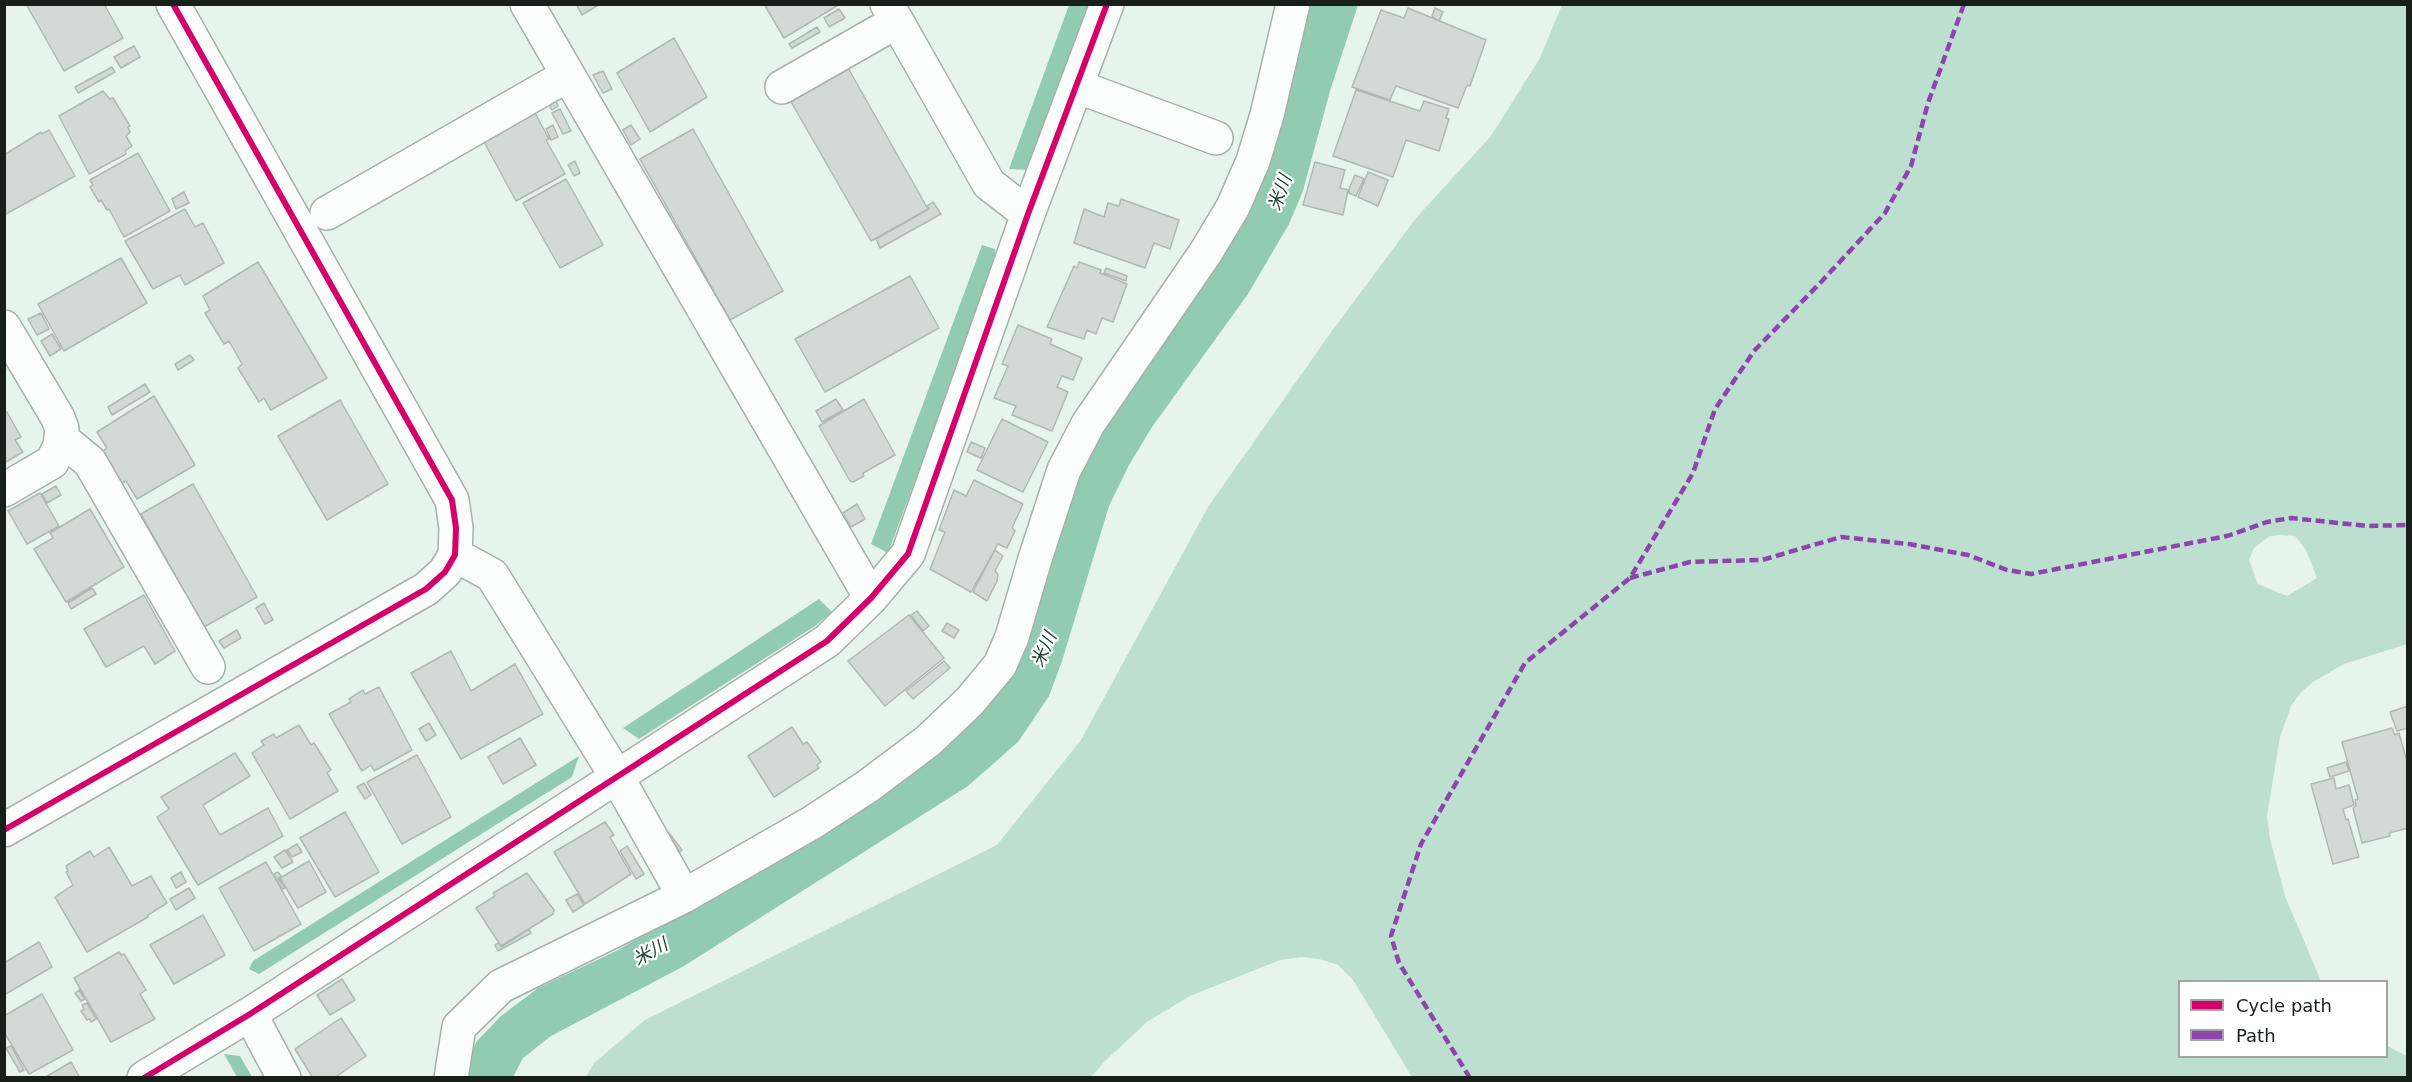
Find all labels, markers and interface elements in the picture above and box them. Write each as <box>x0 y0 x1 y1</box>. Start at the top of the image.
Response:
water label: 米川 <box>1265 172 1297 214</box>
water label: 米川 <box>1028 629 1062 671</box>
water label: 米川 <box>630 935 672 971</box>
legend <box>2178 980 2388 1058</box>
text: Cycle path <box>2236 995 2332 1016</box>
text: Path <box>2236 1025 2276 1046</box>

